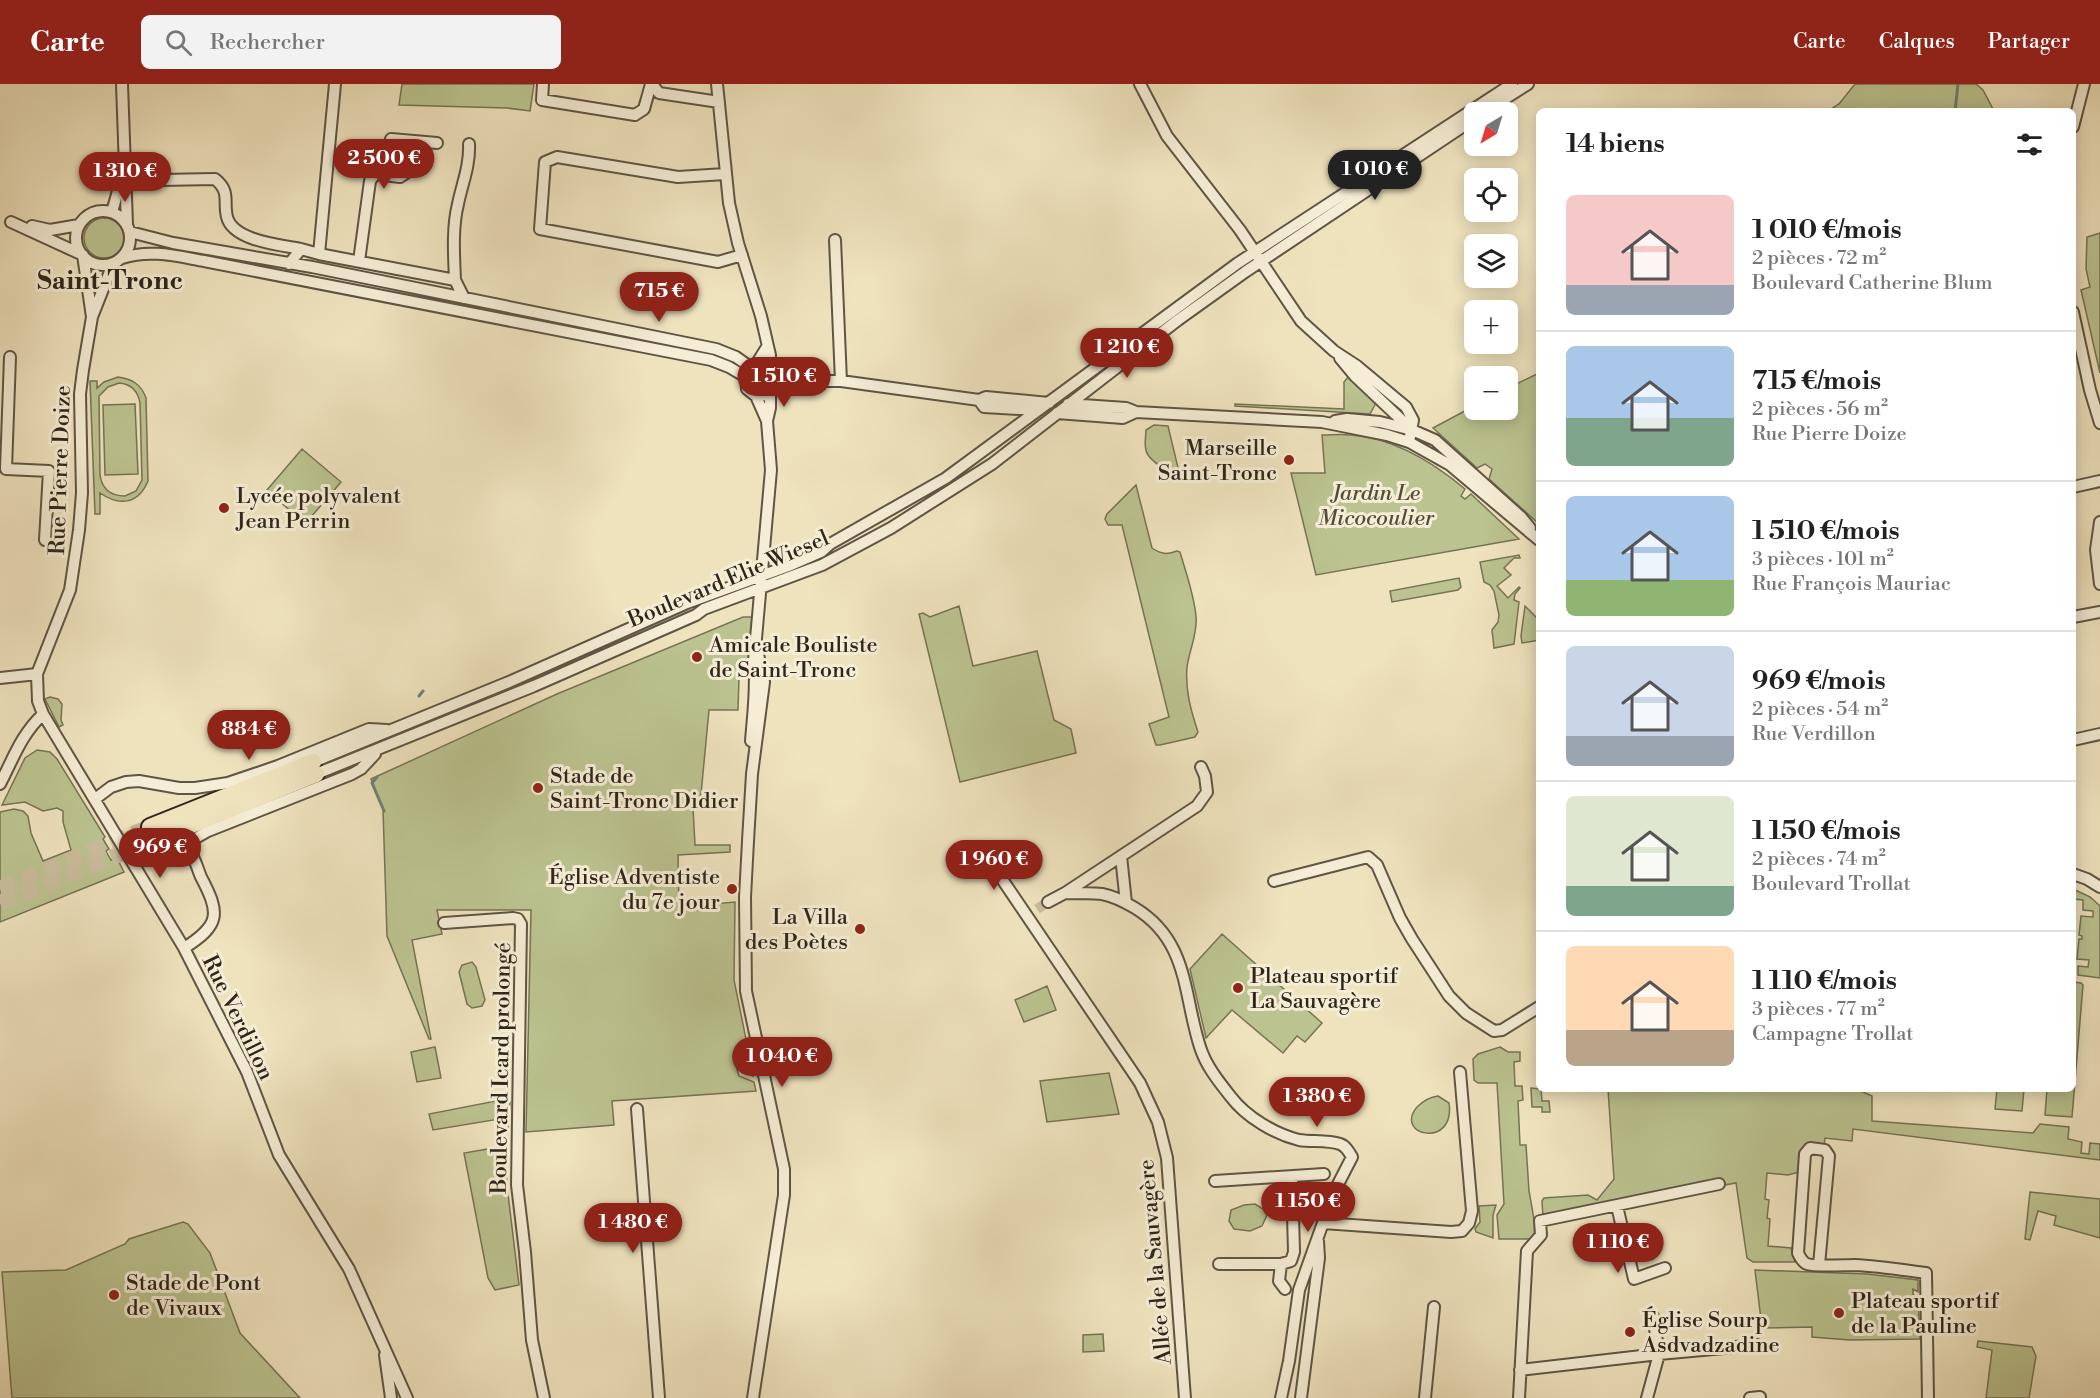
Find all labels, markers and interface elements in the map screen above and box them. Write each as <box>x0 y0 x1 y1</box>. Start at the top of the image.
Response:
search box <box>141 15 561 69</box>
text: Carte <box>30 25 105 60</box>
icon: search <box>162 26 195 59</box>
text: Rechercher <box>210 29 325 56</box>
text: Carte <box>1793 29 1846 55</box>
text: Calques <box>1879 29 1955 55</box>
text: Partager <box>1988 29 2070 55</box>
north arrow <box>1464 102 1518 156</box>
map controls <box>1464 102 1518 420</box>
text: 14 biens <box>1566 128 1665 160</box>
icon: filters <box>2013 128 2046 161</box>
pin: 2 500 € <box>329 139 439 190</box>
text: 2 500 € <box>347 146 421 171</box>
pin: 1 010 € <box>1320 150 1430 201</box>
pin: 1 310 € <box>70 152 180 203</box>
text: 1 010 € <box>1342 157 1408 182</box>
text: 1 310 € <box>93 159 157 184</box>
button: locate <box>1464 168 1518 222</box>
text: 1 010 €/mois <box>1752 214 1902 246</box>
icon: home <box>1614 219 1686 291</box>
button: layers <box>1464 234 1518 288</box>
text: 2 pièces · 72 m² <box>1752 246 1886 271</box>
district label: Saint-Tronc <box>37 265 183 297</box>
text: Boulevard Catherine Blum <box>1752 271 1992 296</box>
pin: 715 € <box>617 272 701 323</box>
text: 715 € <box>634 279 684 304</box>
button: + <box>1464 300 1518 354</box>
pin: 1 210 € <box>1072 328 1182 379</box>
text: 1 210 € <box>1094 335 1160 360</box>
pin: 1 510 € <box>729 357 839 408</box>
text: 1 510 € <box>752 364 816 389</box>
text: 715 €/mois <box>1752 365 1881 397</box>
button: − <box>1464 366 1518 420</box>
icon: home <box>1614 370 1686 442</box>
street label: Rue Pierre Doize <box>44 385 77 556</box>
text: 2 pièces · 56 m² <box>1752 397 1888 422</box>
text: Rue Pierre Doize <box>1752 422 1907 447</box>
place label: Marseille Saint-Tronc <box>1158 435 1277 487</box>
marker: Marseille Saint-Tronc <box>1282 453 1296 467</box>
park label: Jardin Le Micocoulier <box>1318 480 1435 532</box>
place label: Lycée polyvalent Jean Perrin <box>235 483 401 535</box>
marker: Lycée polyvalent Jean Perrin <box>217 501 231 515</box>
text: 1 510 €/mois <box>1752 515 1900 547</box>
icon: home <box>1614 520 1686 592</box>
street label: Boulevard Elie Wiesel <box>623 525 834 634</box>
text: 3 pièces · 101 m² <box>1752 547 1894 572</box>
text: Rue François Mauriac <box>1752 572 1951 597</box>
place label: Amicale Bouliste de Saint-Tronc <box>708 632 878 684</box>
marker: Amicale Bouliste de Saint-Tronc <box>690 650 704 664</box>
text: 969 €/mois <box>1752 665 1886 697</box>
icon: home <box>1614 670 1686 742</box>
text: 2 pièces · 54 m² <box>1752 697 1888 722</box>
pin: 884 € <box>207 710 291 761</box>
text: 884 € <box>221 717 277 742</box>
text: Rue Verdillon <box>1752 722 1876 747</box>
place label: Stade de Saint-Tronc Didier <box>550 763 738 815</box>
marker: Stade de Saint-Tronc Didier <box>531 781 545 795</box>
text: 1 150 €/mois <box>1752 815 1901 847</box>
icon: home <box>1614 820 1686 892</box>
pin: 969 € <box>118 828 202 879</box>
text: 969 € <box>133 835 187 860</box>
pin: 1 960 € <box>939 840 1049 891</box>
text: 1 960 € <box>960 847 1028 872</box>
text: 2 pièces · 74 m² <box>1752 847 1886 872</box>
place label: Église Adventiste du 7e jour <box>548 863 720 916</box>
text: Boulevard Trollat <box>1752 872 1911 897</box>
marker: Église Adventiste du 7e jour <box>725 882 739 896</box>
place label: La Villa des Poètes <box>745 904 849 956</box>
marker: La Villa des Poètes <box>853 922 867 936</box>
street label: Boulevard Icard prolongé <box>486 942 517 1195</box>
street label: Rue Verdillon <box>196 951 280 1085</box>
place label: Plateau sportif La Sauvagère <box>1250 963 1399 1015</box>
text: 1 110 €/mois <box>1752 965 1897 997</box>
icon: home <box>1614 970 1686 1042</box>
marker: Plateau sportif La Sauvagère <box>1231 981 1245 995</box>
text: 3 pièces · 77 m² <box>1752 997 1885 1022</box>
text: Campagne Trollat <box>1752 1022 1913 1047</box>
pin: 1 040 € <box>727 1037 837 1088</box>
text: 1 040 € <box>746 1044 818 1069</box>
pin: 1 380 € <box>1262 1077 1372 1128</box>
text: 1 380 € <box>1283 1084 1351 1109</box>
street label: Allée de la Sauvagère <box>1133 1158 1178 1367</box>
pin: 1 150 € <box>1253 1182 1363 1233</box>
text: 1 150 € <box>1275 1189 1341 1214</box>
pin: 1 480 € <box>578 1203 688 1254</box>
text: 1 480 € <box>598 1210 668 1235</box>
pin: 1 110 € <box>1563 1223 1673 1274</box>
text: 1 110 € <box>1587 1230 1649 1255</box>
place label: Stade de Pont de Vivaux <box>126 1270 261 1322</box>
marker: Stade de Pont de Vivaux <box>107 1288 121 1302</box>
place label: Plateau sportif de la Pauline <box>1851 1288 2000 1340</box>
place label: Église Sourp Asdvadzadine <box>1641 1306 1780 1359</box>
marker: Plateau sportif de la Pauline <box>1832 1306 1846 1320</box>
marker: Église Sourp Asdvadzadine <box>1623 1325 1637 1339</box>

